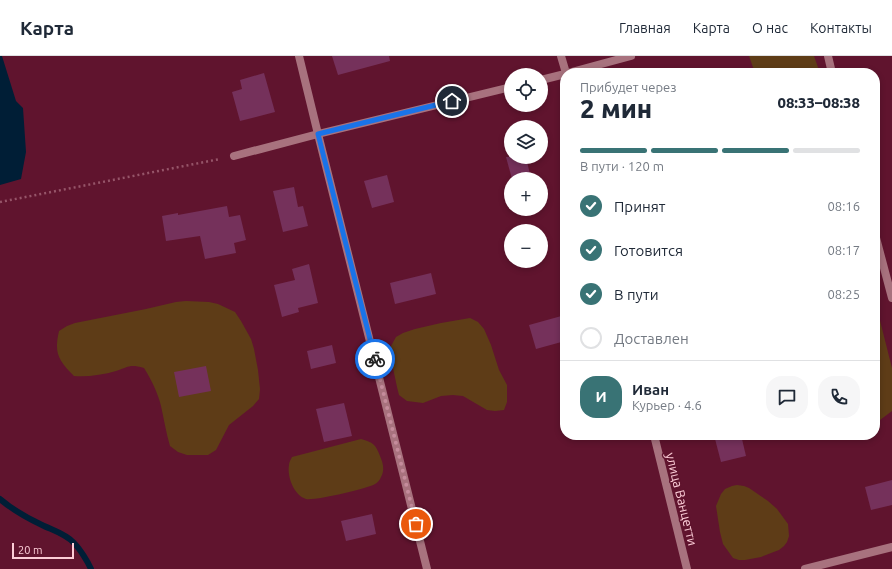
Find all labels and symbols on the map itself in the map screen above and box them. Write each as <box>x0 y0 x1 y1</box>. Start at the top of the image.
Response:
pin <box>435 84 469 118</box>
courier <box>355 339 395 379</box>
street label: улица Ванцетти <box>664 451 700 547</box>
pin <box>399 507 433 541</box>
scale bar <box>12 541 74 560</box>

